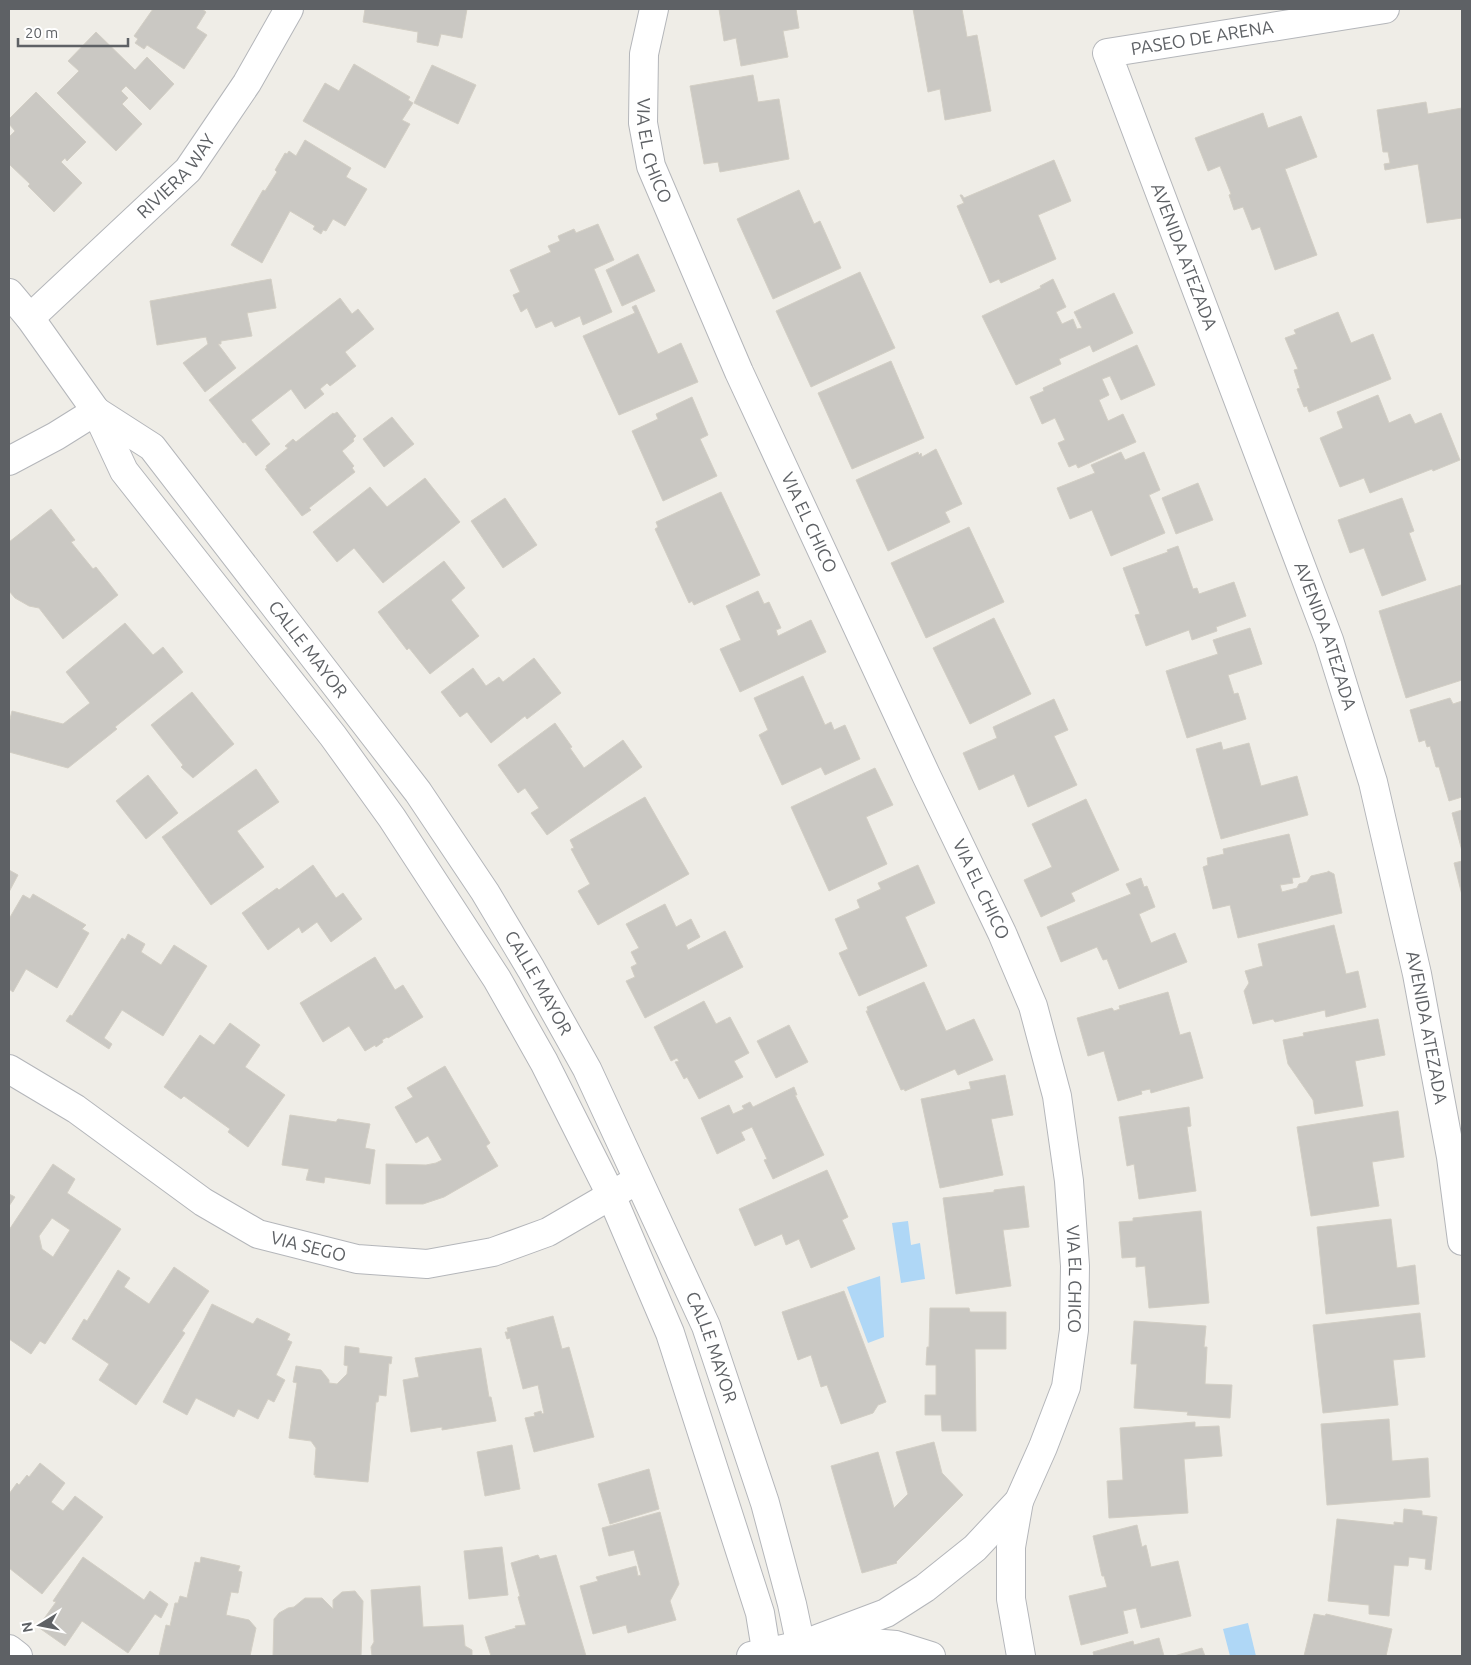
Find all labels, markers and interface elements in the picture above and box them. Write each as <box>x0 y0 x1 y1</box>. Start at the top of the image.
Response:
scale bar <box>18 15 128 47</box>
street label: PASEO DE ARENA <box>1129 16 1275 58</box>
text: 20 m <box>25 24 58 41</box>
street label: VIA EL CHICO <box>634 98 677 206</box>
street label: RIVIERA WAY <box>132 129 219 222</box>
street label: AVENIDA ATEZADA <box>1148 180 1222 333</box>
street label: VIA EL CHICO <box>778 469 842 576</box>
street label: AVENIDA ATEZADA <box>1291 559 1361 712</box>
street label: CALLE MAYOR <box>265 596 352 701</box>
street label: VIA EL CHICO <box>949 836 1014 942</box>
street label: CALLE MAYOR <box>501 927 577 1038</box>
street label: AVENIDA ATEZADA <box>1403 949 1452 1106</box>
street label: VIA EL CHICO <box>1063 1224 1086 1333</box>
street label: VIA SEGO <box>269 1227 348 1265</box>
street label: CALLE MAYOR <box>682 1288 742 1405</box>
north arrow <box>15 1600 65 1650</box>
text: N <box>18 1621 36 1634</box>

